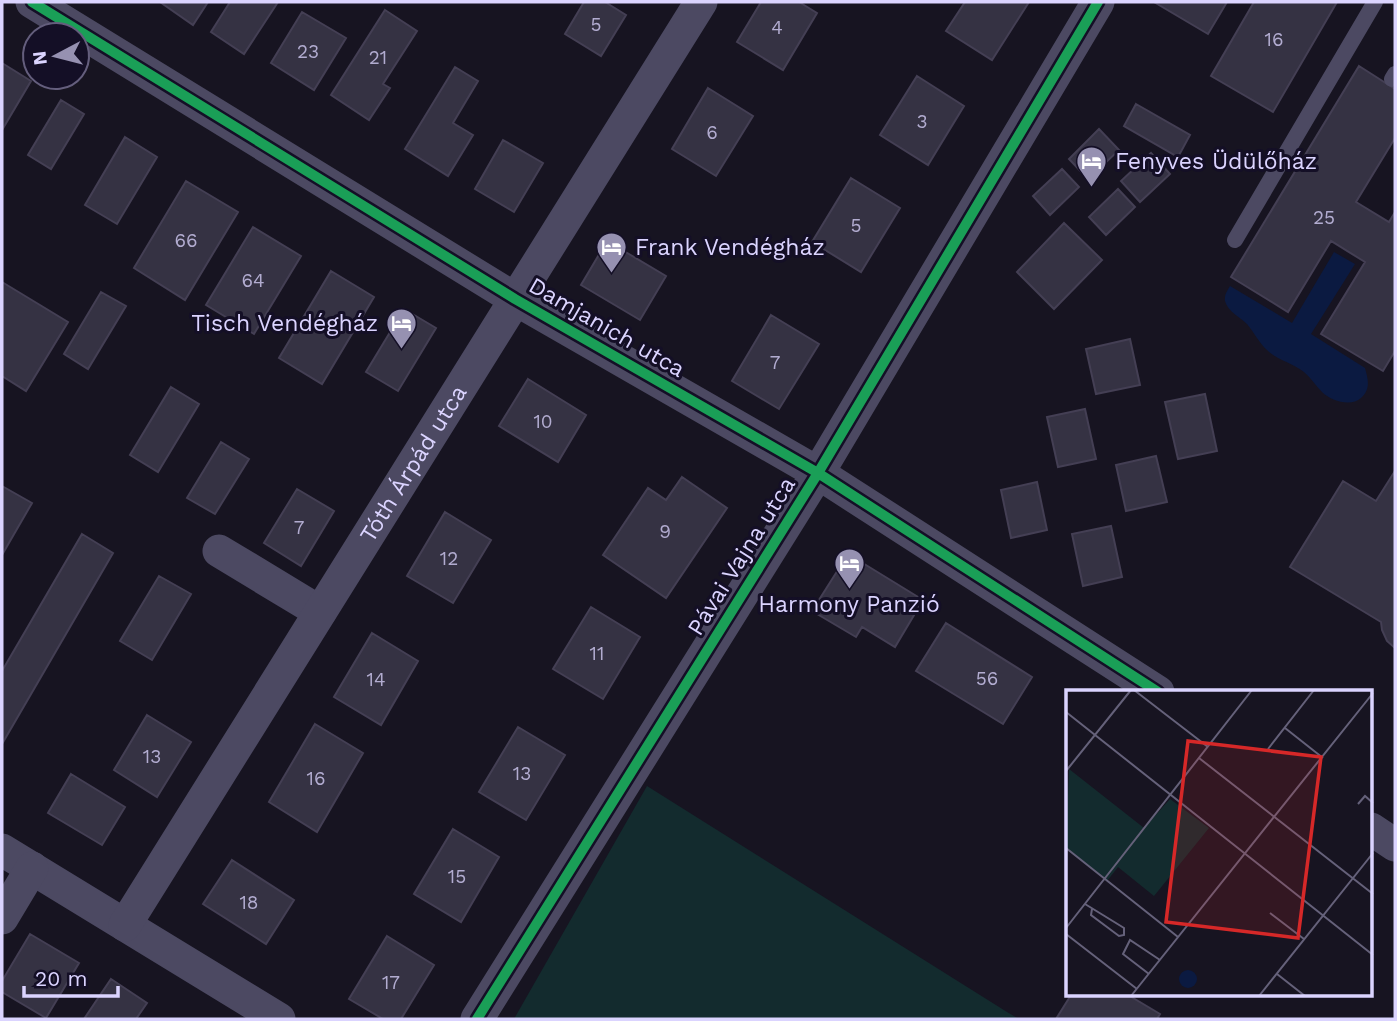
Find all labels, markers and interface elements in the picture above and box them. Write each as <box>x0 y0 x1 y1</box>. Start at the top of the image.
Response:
house number: 5 <box>590 13 602 36</box>
house number: 4 <box>771 16 783 39</box>
north arrow <box>21 21 91 91</box>
house number: 16 <box>1265 28 1283 51</box>
house number: 23 <box>297 40 319 63</box>
house number: 21 <box>369 46 387 69</box>
text: N <box>27 50 52 66</box>
house number: 3 <box>916 110 928 133</box>
house number: 6 <box>706 121 718 144</box>
hotel icon: Fenyves Üdülőház <box>1075 144 1109 188</box>
place label: Fenyves Üdülőház <box>1115 148 1317 175</box>
house number: 25 <box>1313 206 1335 229</box>
house number: 5 <box>850 214 862 237</box>
house number: 66 <box>174 229 198 252</box>
hotel icon: Frank Vendégház <box>595 230 629 274</box>
place label: Frank Vendégház <box>635 234 825 261</box>
house number: 64 <box>241 269 265 292</box>
street label: Damjanich utca <box>524 272 690 383</box>
hotel icon: Tisch Vendégház <box>384 306 418 350</box>
place label: Tisch Vendégház <box>191 310 378 337</box>
house number: 7 <box>770 351 780 374</box>
street label: Tóth Árpád utca <box>354 380 472 547</box>
house number: 10 <box>533 410 553 433</box>
street label: Pávai Vajna utca <box>682 472 801 640</box>
house number: 7 <box>294 516 304 539</box>
house number: 9 <box>659 520 671 543</box>
hotel icon: Harmony Panzió <box>832 546 866 590</box>
house number: 12 <box>440 547 458 570</box>
place label: Harmony Panzió <box>758 591 940 618</box>
house number: 11 <box>590 642 604 665</box>
house number: 56 <box>976 667 998 690</box>
house number: 14 <box>366 668 386 691</box>
inset map <box>1066 690 1372 996</box>
house number: 13 <box>143 745 161 768</box>
house number: 13 <box>513 762 531 785</box>
house number: 16 <box>307 767 325 790</box>
house number: 15 <box>448 865 466 888</box>
house number: 18 <box>239 891 259 914</box>
scale bar <box>24 954 119 998</box>
text: 20 m <box>35 966 87 991</box>
house number: 17 <box>382 971 400 994</box>

